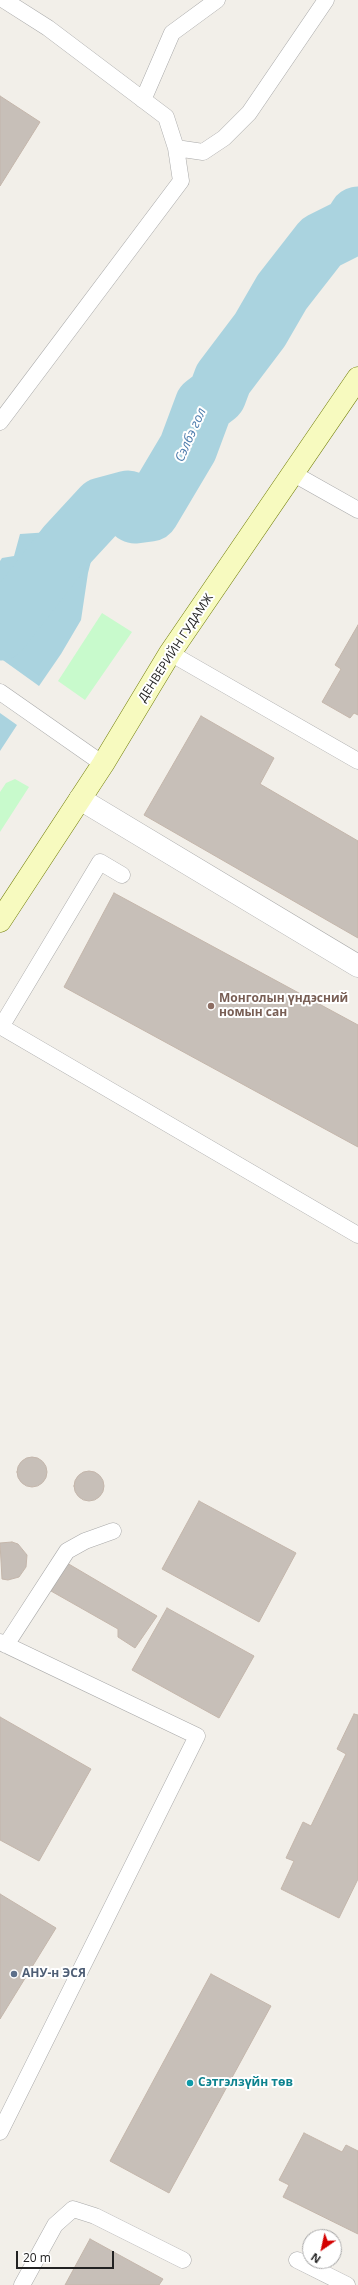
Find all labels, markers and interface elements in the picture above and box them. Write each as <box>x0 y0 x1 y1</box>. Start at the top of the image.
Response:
water label: Сэлбэ гол <box>172 406 210 464</box>
street label: ДЕНВЕРИЙН ГУДАМЖ <box>136 591 216 705</box>
place label: Монголын үндэсний номын сан <box>219 992 348 1020</box>
marker: Монголын үндэсний номын сан <box>206 1001 216 1011</box>
place label: АНУ-н ЭСЯ <box>22 1967 86 1981</box>
marker: АНУ-н ЭСЯ <box>9 1969 19 1979</box>
place label: Сэтгэлзүйн төв <box>198 2076 293 2090</box>
marker: Сэтгэлзүйн төв <box>185 2078 195 2088</box>
north arrow <box>302 2229 342 2269</box>
scale bar <box>18 2243 116 2269</box>
text: 20 m <box>23 2249 51 2266</box>
text: N <box>308 2250 323 2267</box>

